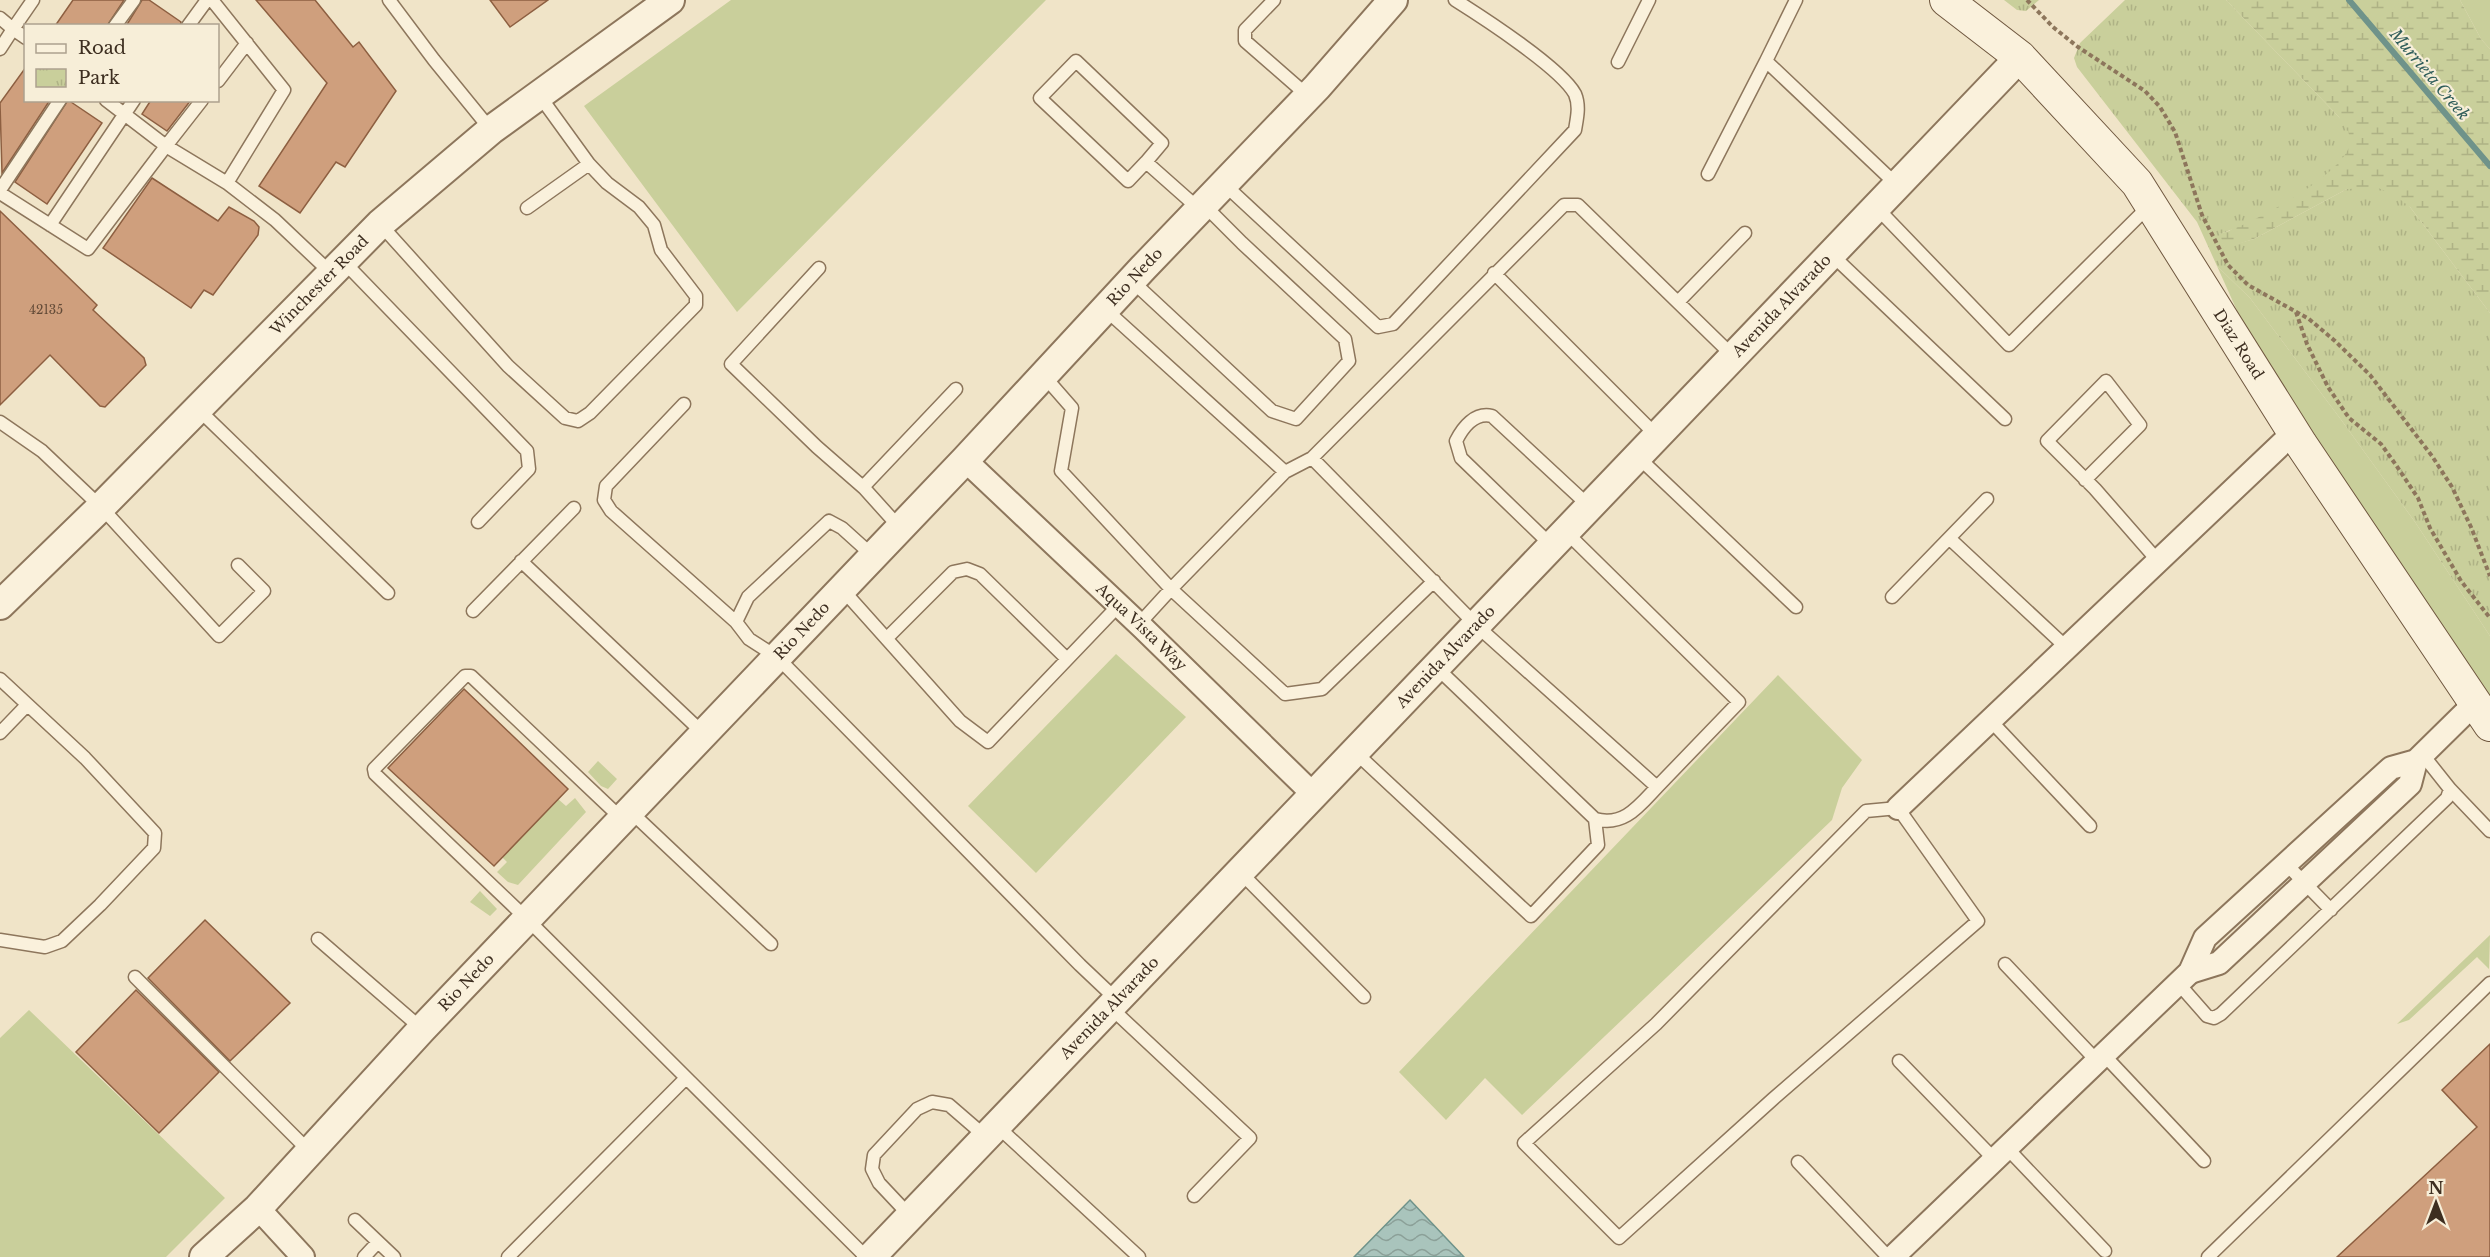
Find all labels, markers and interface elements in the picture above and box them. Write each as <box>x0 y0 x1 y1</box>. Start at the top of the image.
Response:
water label: Murrieta Creek <box>2385 23 2474 124</box>
legend <box>24 24 219 102</box>
text: Road <box>78 37 126 59</box>
text: Park <box>78 67 120 89</box>
street label: Winchester Road <box>265 231 372 339</box>
street label: Rio Nedo <box>1103 243 1166 310</box>
street label: Avenida Alvarado <box>1727 250 1835 361</box>
house number: 42135 <box>29 302 63 317</box>
street label: Diaz Road <box>2210 306 2268 383</box>
street label: Aqua Vista Way <box>1092 578 1191 675</box>
street label: Rio Nedo <box>770 598 834 663</box>
street label: Avenida Alvarado <box>1391 601 1499 712</box>
street label: Rio Nedo <box>434 949 498 1015</box>
street label: Avenida Alvarado <box>1055 952 1163 1063</box>
north arrow <box>2406 1173 2466 1233</box>
text: N <box>2428 1178 2444 1198</box>

